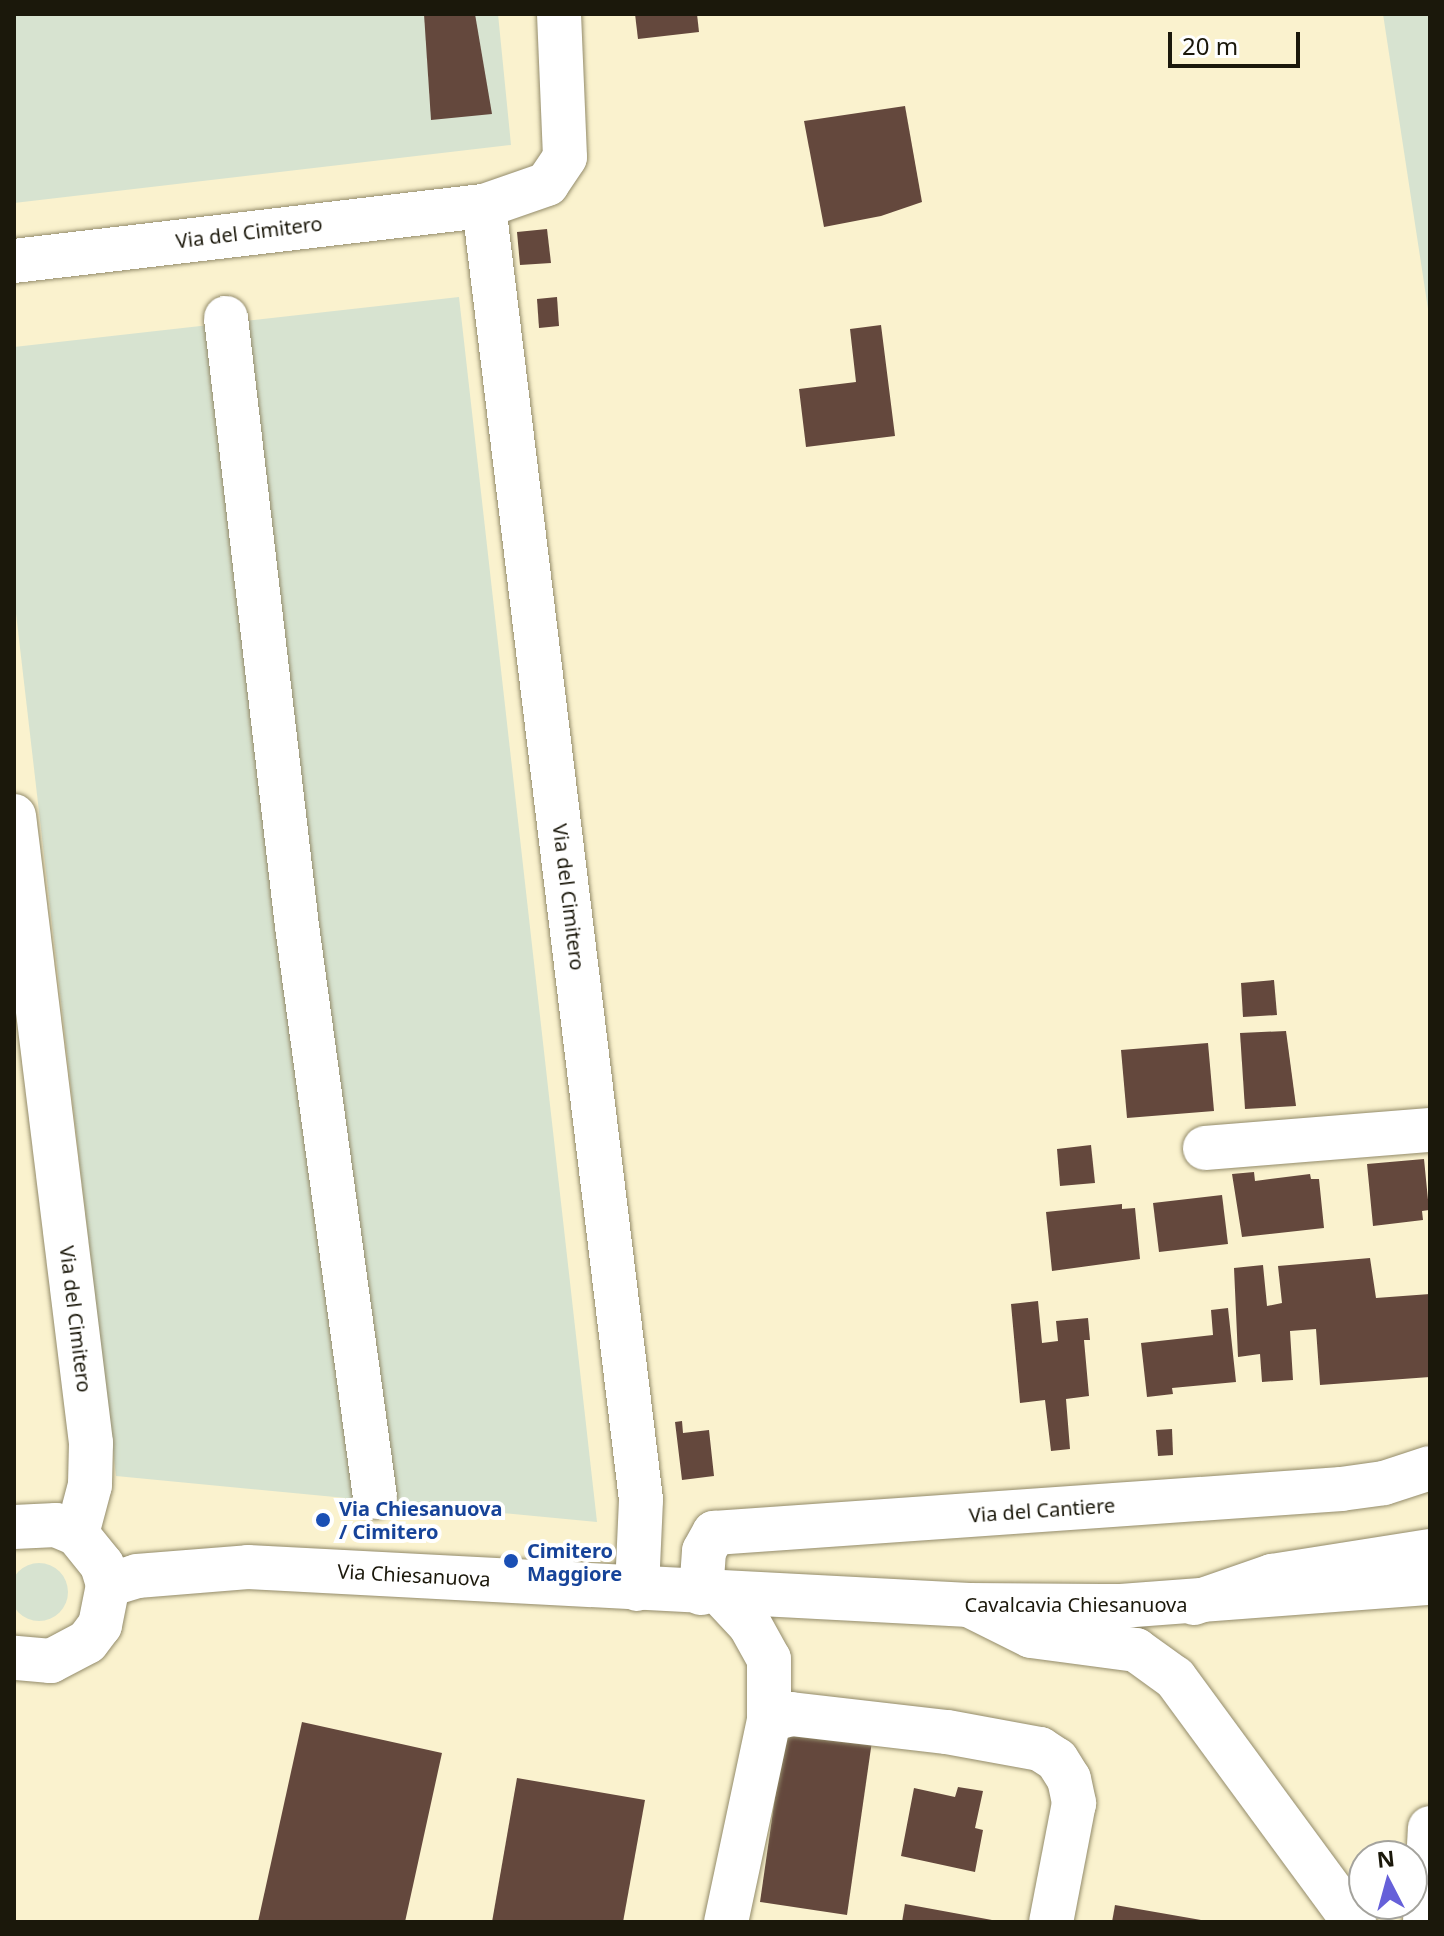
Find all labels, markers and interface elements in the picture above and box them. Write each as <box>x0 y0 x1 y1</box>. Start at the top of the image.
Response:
scale bar <box>1172 16 1304 66</box>
text: 20 m <box>1182 29 1238 62</box>
street label: Via del Cimitero <box>174 211 324 253</box>
street label: Via del Cimitero <box>548 822 590 972</box>
street label: Via del Cimitero <box>55 1244 97 1394</box>
street label: Via del Cantiere <box>968 1493 1116 1527</box>
place label: Via Chiesanuova / Cimitero <box>339 1496 502 1543</box>
marker: Via Chiesanuova / Cimitero <box>314 1511 332 1529</box>
place label: Cimitero Maggiore <box>527 1538 622 1585</box>
marker: Cimitero Maggiore <box>502 1552 520 1570</box>
street label: Via Chiesanuova <box>337 1559 491 1591</box>
street label: Cavalcavia Chiesanuova <box>965 1592 1187 1616</box>
north arrow <box>1348 1840 1428 1920</box>
text: N <box>1375 1842 1396 1874</box>

